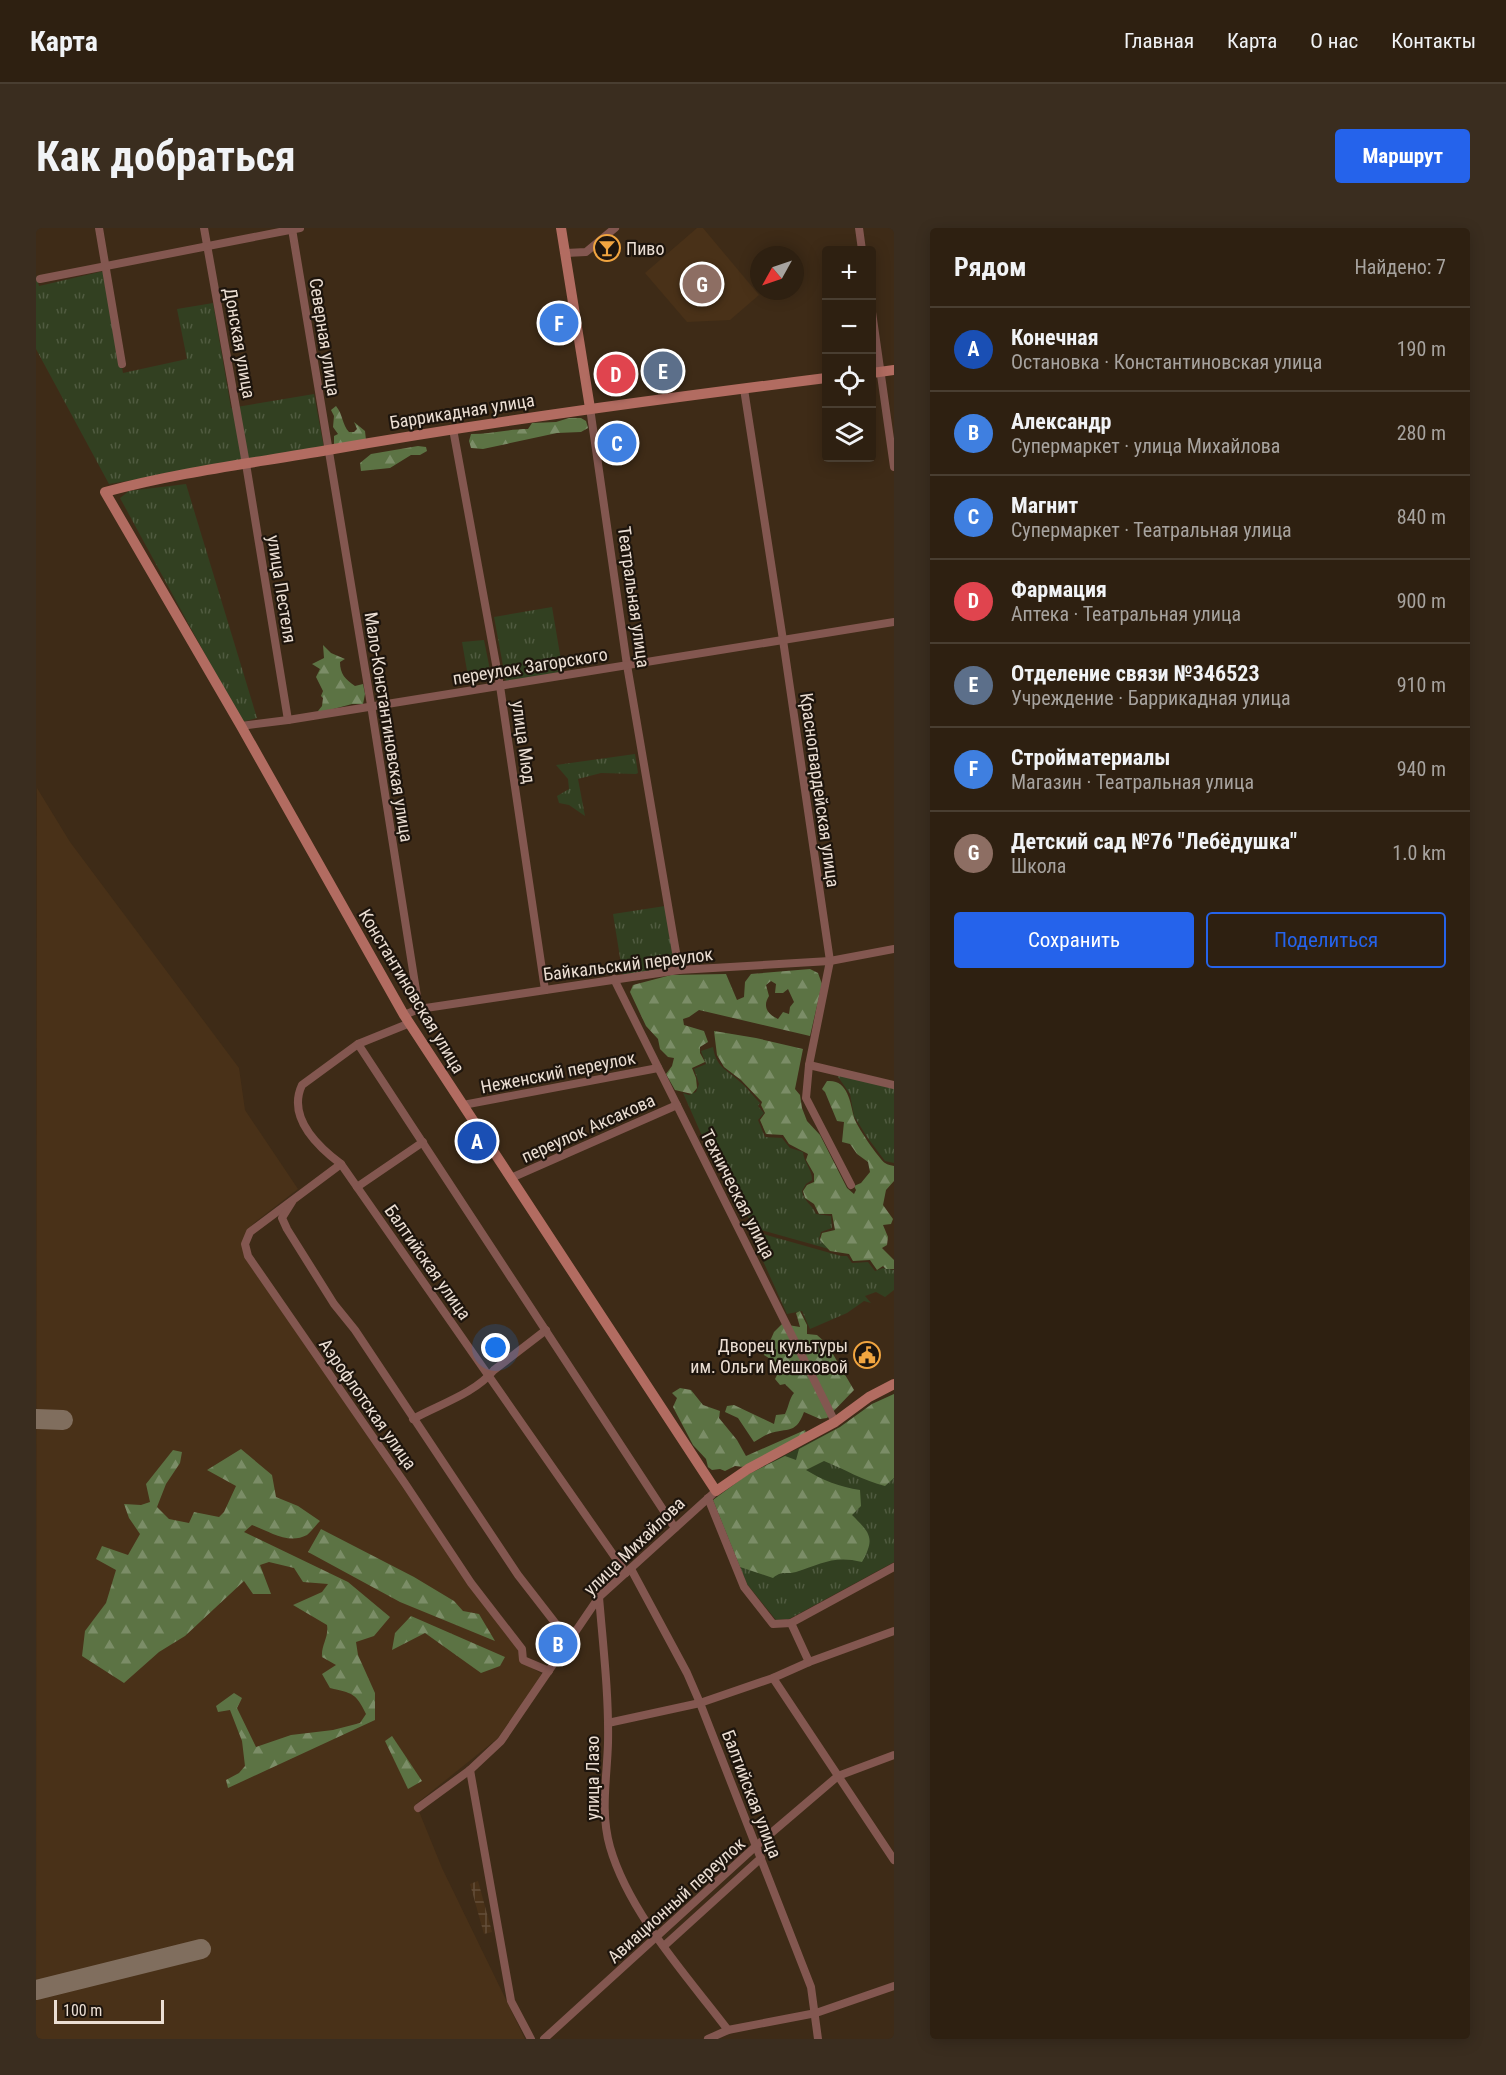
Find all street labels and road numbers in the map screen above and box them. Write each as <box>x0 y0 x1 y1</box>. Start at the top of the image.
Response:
street label: Северная улица <box>305 277 345 397</box>
street label: Донская улица <box>220 286 260 400</box>
street label: Баррикадная улица <box>388 389 536 433</box>
street label: Театральная улица <box>614 525 654 669</box>
street label: улица Пестеля <box>263 534 301 644</box>
street label: Мало-Константиновская улица <box>360 610 418 844</box>
street label: переулок Загорского <box>451 643 609 689</box>
street label: Красногвардейская улица <box>796 691 844 889</box>
street label: улица Мюд <box>508 699 540 785</box>
street label: Константиновская улица <box>355 905 469 1077</box>
street label: Байкальский переулок <box>542 943 714 985</box>
street label: Неженский переулок <box>479 1047 637 1097</box>
street label: переулок Аксакова <box>518 1089 658 1167</box>
street label: Техническая улица <box>696 1126 780 1262</box>
street label: Балтийская улица <box>380 1200 476 1324</box>
street label: Аэрофлотская улица <box>315 1335 421 1473</box>
street label: улица Михайлова <box>579 1493 689 1599</box>
street label: Балтийская улица <box>718 1727 786 1861</box>
street label: улица Лазо <box>582 1736 603 1820</box>
street label: Авиационный переулок <box>603 1833 749 1967</box>

